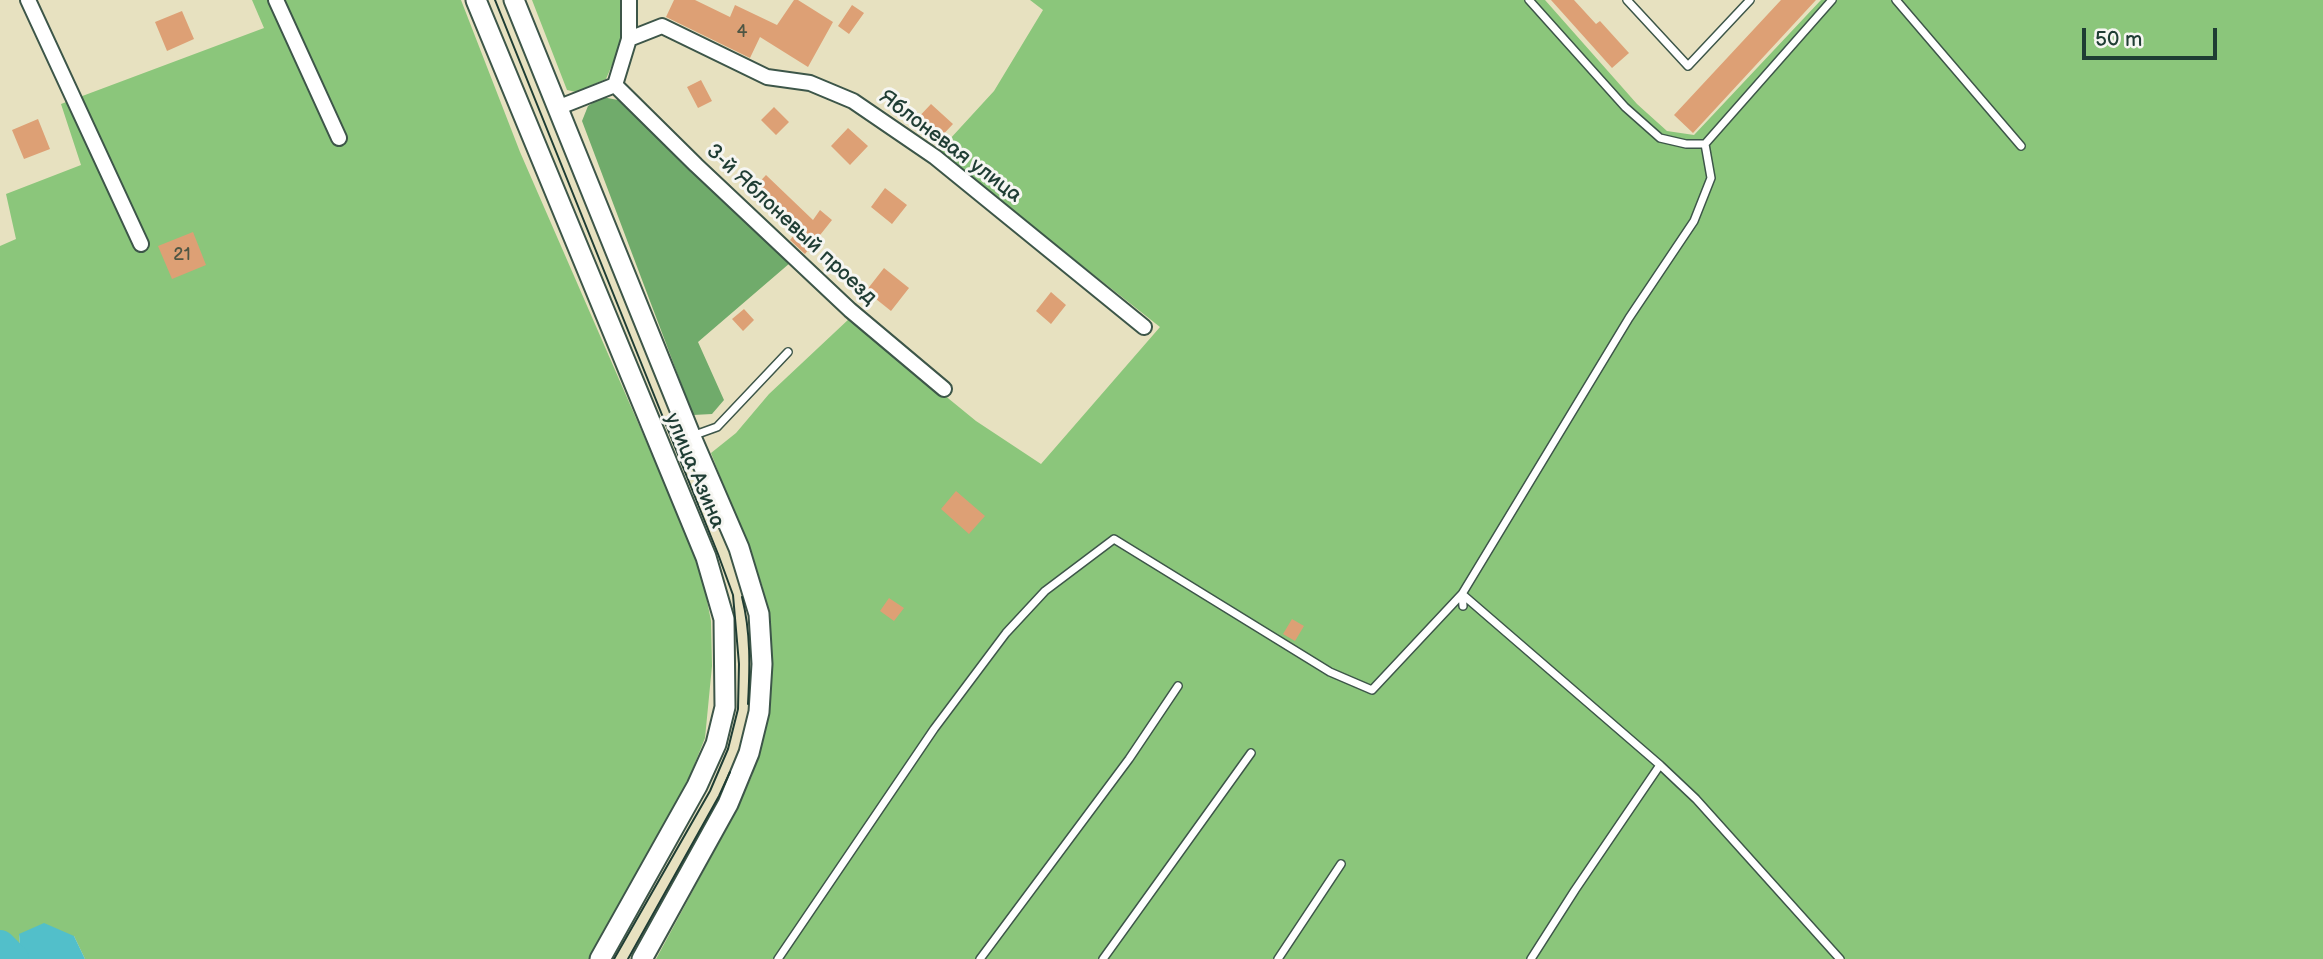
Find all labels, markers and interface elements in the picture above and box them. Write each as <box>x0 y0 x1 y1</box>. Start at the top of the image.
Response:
scale bar <box>2085 14 2220 58</box>
house number: 4 <box>737 21 747 43</box>
text: 50 m <box>2095 27 2142 52</box>
street label: Яблоневая улица <box>874 85 1026 209</box>
street label: 3-й Яблоневый проезд <box>700 139 882 311</box>
house number: 21 <box>173 244 191 266</box>
street label: улица Азина <box>658 410 730 532</box>

